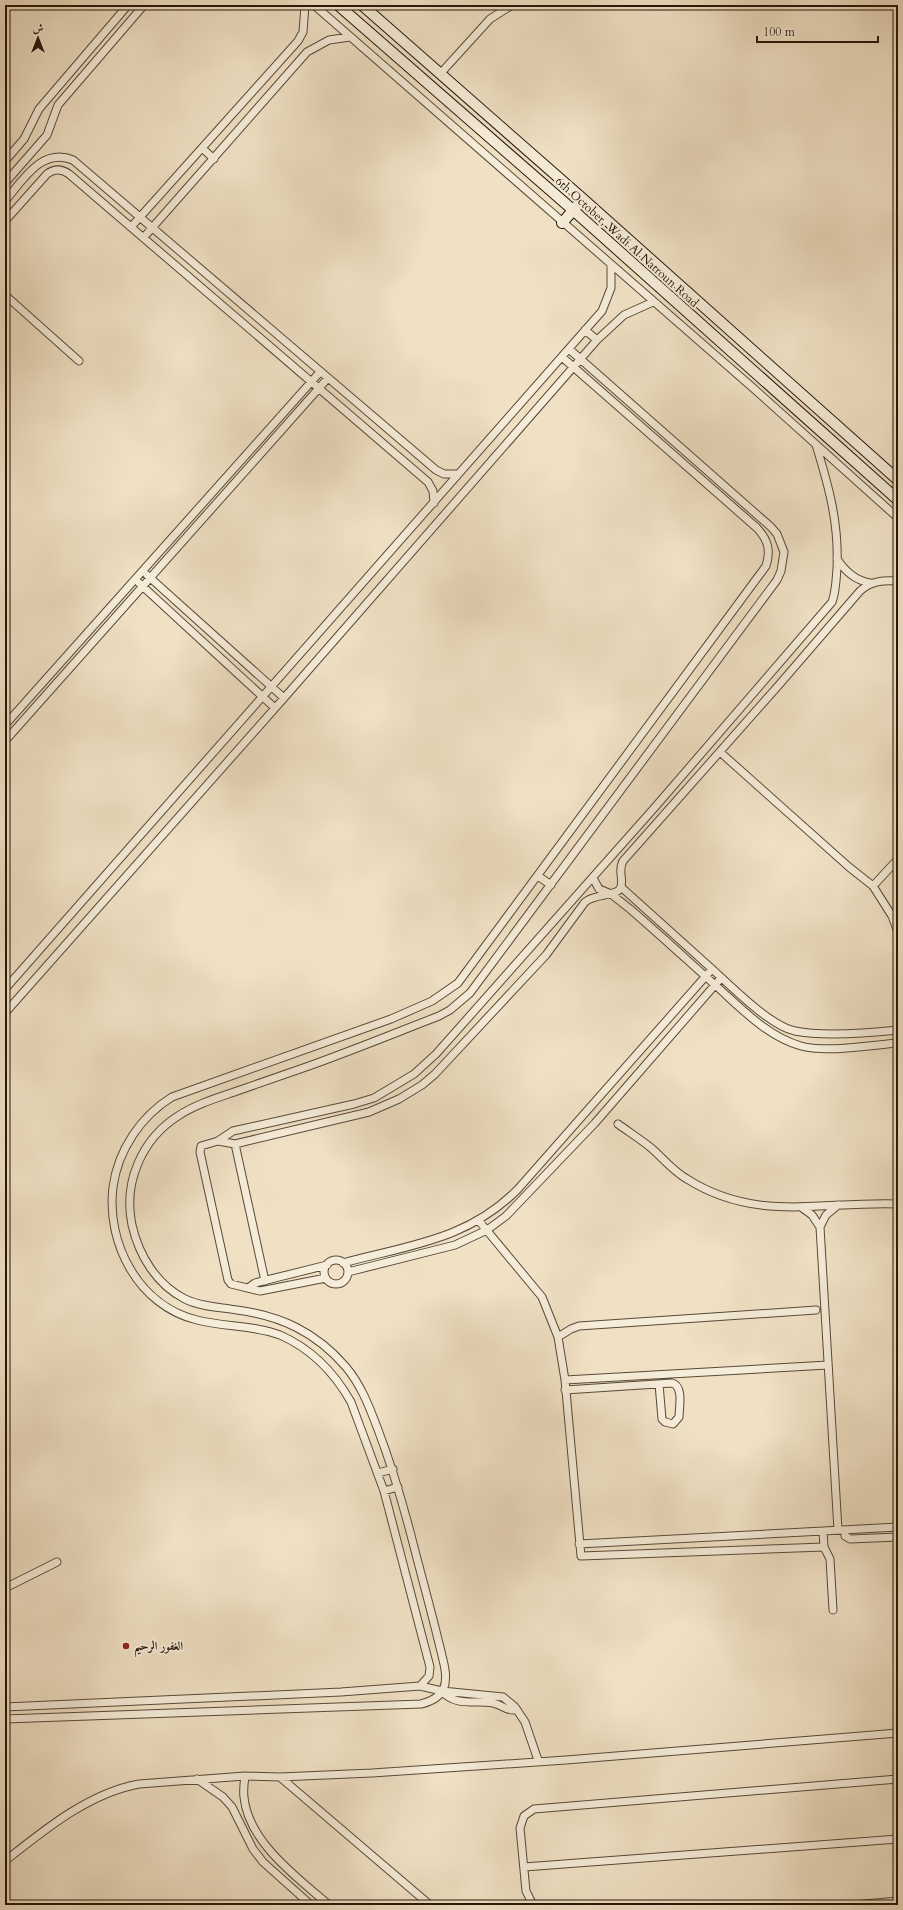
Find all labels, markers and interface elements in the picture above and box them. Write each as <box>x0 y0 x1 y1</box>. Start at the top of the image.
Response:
north arrow <box>18 18 58 58</box>
scale bar <box>757 18 878 44</box>
text: ش <box>33 21 44 36</box>
text: 100 m <box>763 24 796 40</box>
street label: 6th October, Wadi Al Natroun Road <box>552 173 703 311</box>
place label: الغفور الرحيم <box>134 1638 183 1658</box>
marker: الغفور الرحيم <box>121 1641 131 1651</box>

